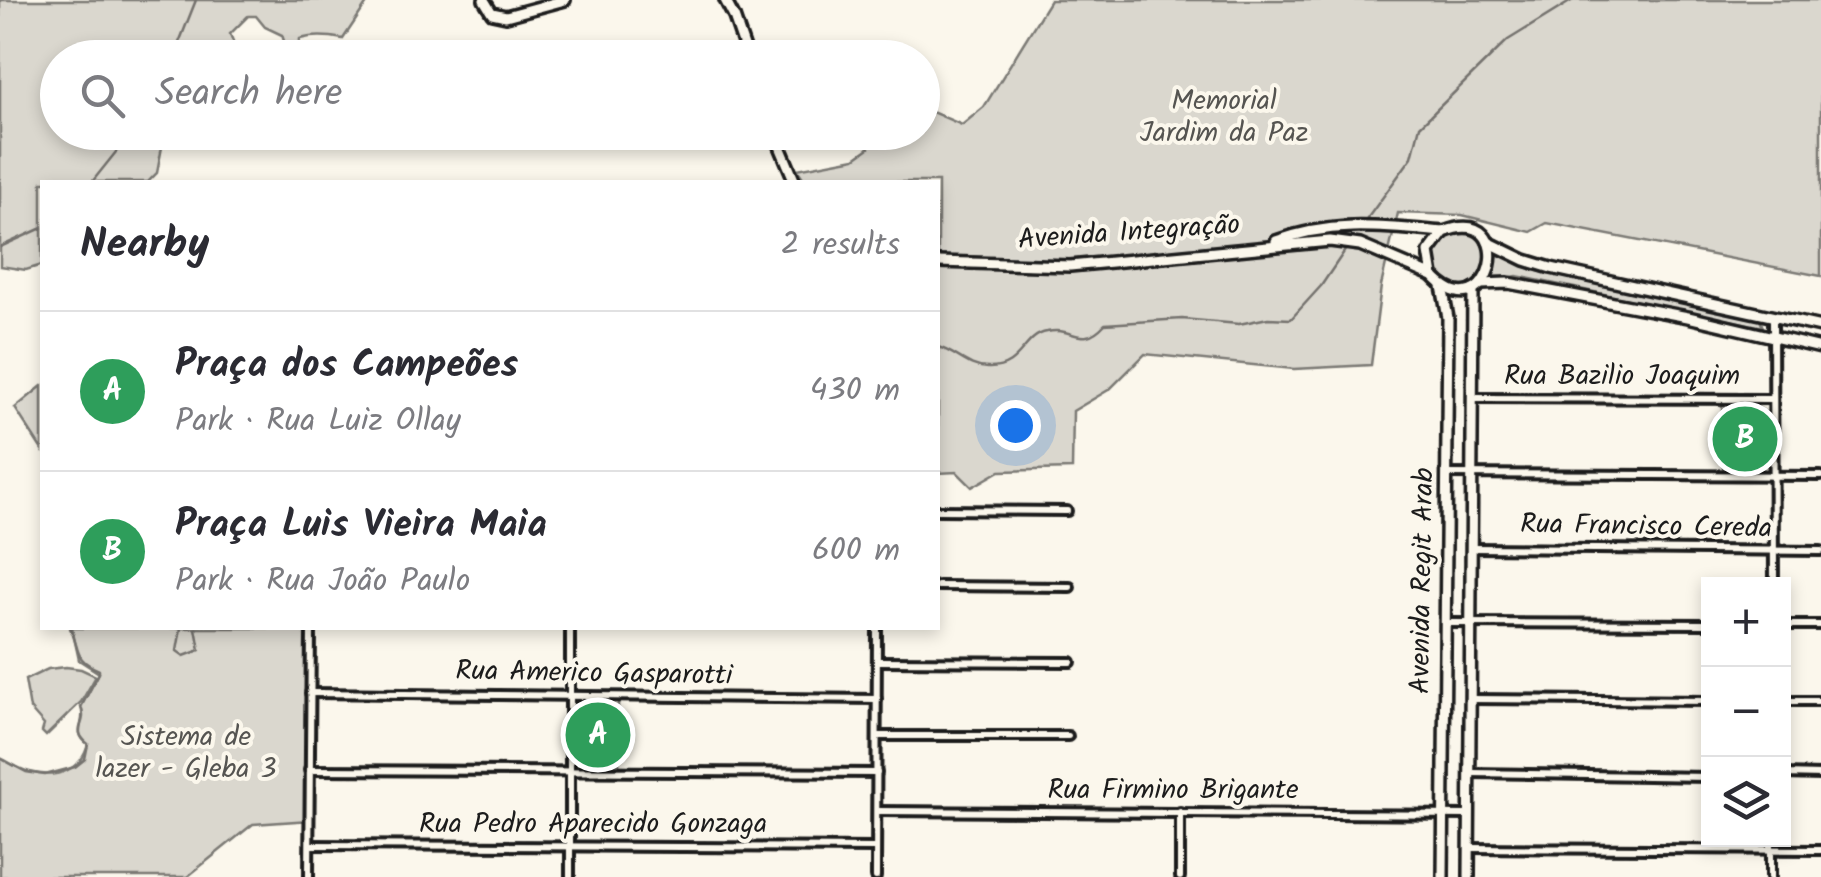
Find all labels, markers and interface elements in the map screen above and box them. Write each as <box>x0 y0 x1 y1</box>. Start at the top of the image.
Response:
search box <box>40 40 940 150</box>
text: Search here <box>155 65 342 125</box>
icon: search <box>75 68 130 123</box>
park label: Memorial Jardim da Paz <box>1140 79 1308 156</box>
street label: Avenida Integração <box>1016 203 1242 263</box>
text: Nearby <box>80 212 209 279</box>
text: 2 results <box>781 220 900 271</box>
text: Praça dos Campeões <box>175 336 518 396</box>
street label: Rua Bazilio Joaquim <box>1504 354 1740 399</box>
text: A <box>102 366 123 417</box>
text: 430 m <box>810 366 900 417</box>
text: Park · Rua Luiz Ollay <box>175 396 461 447</box>
your location <box>990 400 1041 451</box>
pin: B <box>1712 402 1778 476</box>
street label: Avenida Regit Arab <box>1399 467 1447 695</box>
text: Praça Luis Vieira Maia <box>175 496 547 556</box>
street label: Rua Francisco Cereda <box>1520 502 1772 552</box>
text: B <box>103 526 122 577</box>
text: 600 m <box>812 526 900 577</box>
text: Park · Rua João Paulo <box>175 556 470 607</box>
map controls <box>1701 577 1791 847</box>
button: + <box>1701 577 1791 667</box>
street label: Rua Americo Gasparotti <box>455 649 734 699</box>
button: − <box>1701 667 1791 757</box>
pin: A <box>566 698 630 772</box>
park label: Sistema de lazer - Gleba 3 <box>95 715 277 792</box>
button: layers <box>1701 757 1791 847</box>
street label: Rua Firmino Brigante <box>1047 768 1299 813</box>
street label: Rua Pedro Aparecido Gonzaga <box>419 802 767 847</box>

